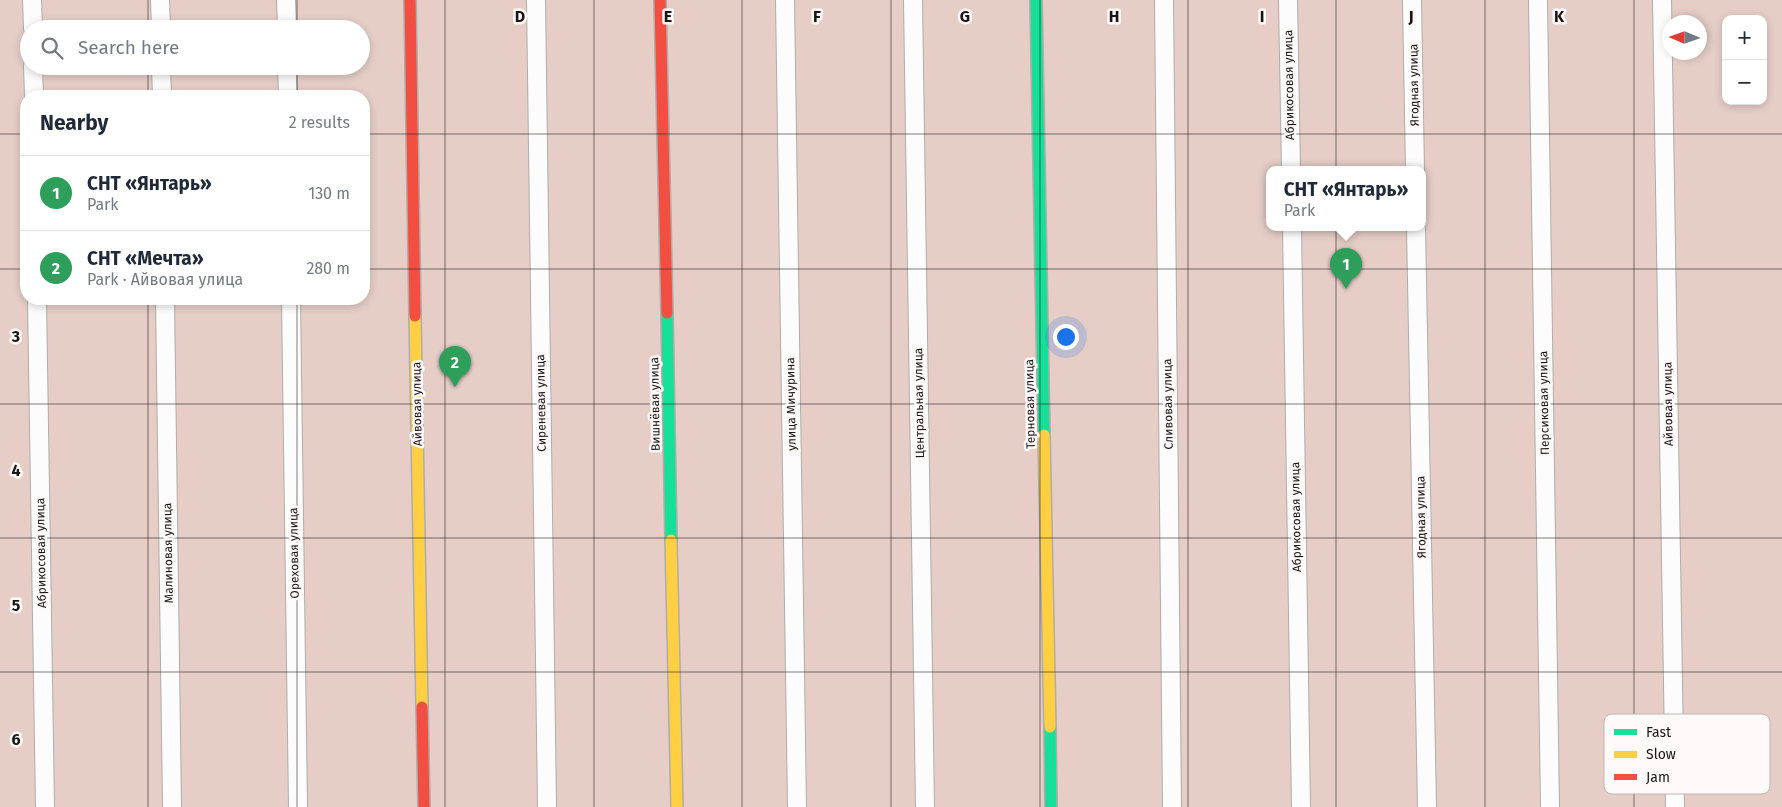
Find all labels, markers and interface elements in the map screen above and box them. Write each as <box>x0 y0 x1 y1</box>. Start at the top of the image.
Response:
text: D <box>515 7 525 26</box>
text: E <box>664 7 672 26</box>
text: F <box>813 7 821 26</box>
text: G <box>960 7 970 26</box>
text: H <box>1109 7 1119 26</box>
text: I <box>1260 7 1264 26</box>
text: J <box>1407 7 1414 26</box>
text: K <box>1554 7 1565 26</box>
north arrow <box>1662 15 1707 60</box>
map controls <box>1722 15 1767 105</box>
button: + <box>1722 15 1767 60</box>
search box <box>20 20 370 75</box>
street label: Абрикосовая улица <box>1281 30 1297 140</box>
icon: search <box>38 34 66 62</box>
text: Search here <box>78 36 179 59</box>
street label: Ягодная улица <box>1406 44 1422 126</box>
button: − <box>1722 60 1767 105</box>
text: Nearby <box>40 110 108 136</box>
text: 2 results <box>289 113 350 132</box>
popup <box>1266 166 1426 231</box>
text: СНТ «Янтарь» <box>87 172 212 195</box>
text: СНТ «Янтарь» <box>1284 178 1408 201</box>
text: 1 <box>52 184 60 203</box>
text: 130 m <box>308 184 350 203</box>
text: Park <box>87 195 119 214</box>
text: Park <box>1284 201 1315 220</box>
text: СНТ «Мечта» <box>87 247 204 270</box>
pin: 1 <box>1330 248 1362 289</box>
text: 2 <box>52 259 60 278</box>
text: 280 m <box>306 259 350 278</box>
text: Park · Айвовая улица <box>87 270 243 289</box>
your location <box>1053 324 1079 350</box>
text: 3 <box>11 327 20 346</box>
pin: 2 <box>439 346 471 387</box>
street label: Центральная улица <box>911 348 927 458</box>
street label: Персиковая улица <box>1536 351 1552 455</box>
street label: Сиреневая улица <box>533 354 549 452</box>
street label: Вишнёвая улица <box>647 357 663 451</box>
street label: улица Мичурина <box>783 357 799 451</box>
street label: Сливовая улица <box>1160 358 1176 450</box>
street label: Терновая улица <box>1022 359 1038 449</box>
street label: Айвовая улица <box>409 362 425 446</box>
street label: Айвовая улица <box>1660 362 1676 446</box>
text: 4 <box>11 461 21 480</box>
street label: Абрикосовая улица <box>1288 462 1304 572</box>
street label: Ягодная улица <box>1413 476 1429 558</box>
street label: Абрикосовая улица <box>33 498 49 608</box>
street label: Малиновая улица <box>160 503 176 603</box>
street label: Ореховая улица <box>286 507 302 599</box>
text: 5 <box>12 596 21 615</box>
legend <box>1604 714 1770 794</box>
text: Fast <box>1646 724 1672 741</box>
text: 6 <box>11 730 21 749</box>
text: Slow <box>1646 746 1676 763</box>
text: Jam <box>1646 769 1670 786</box>

